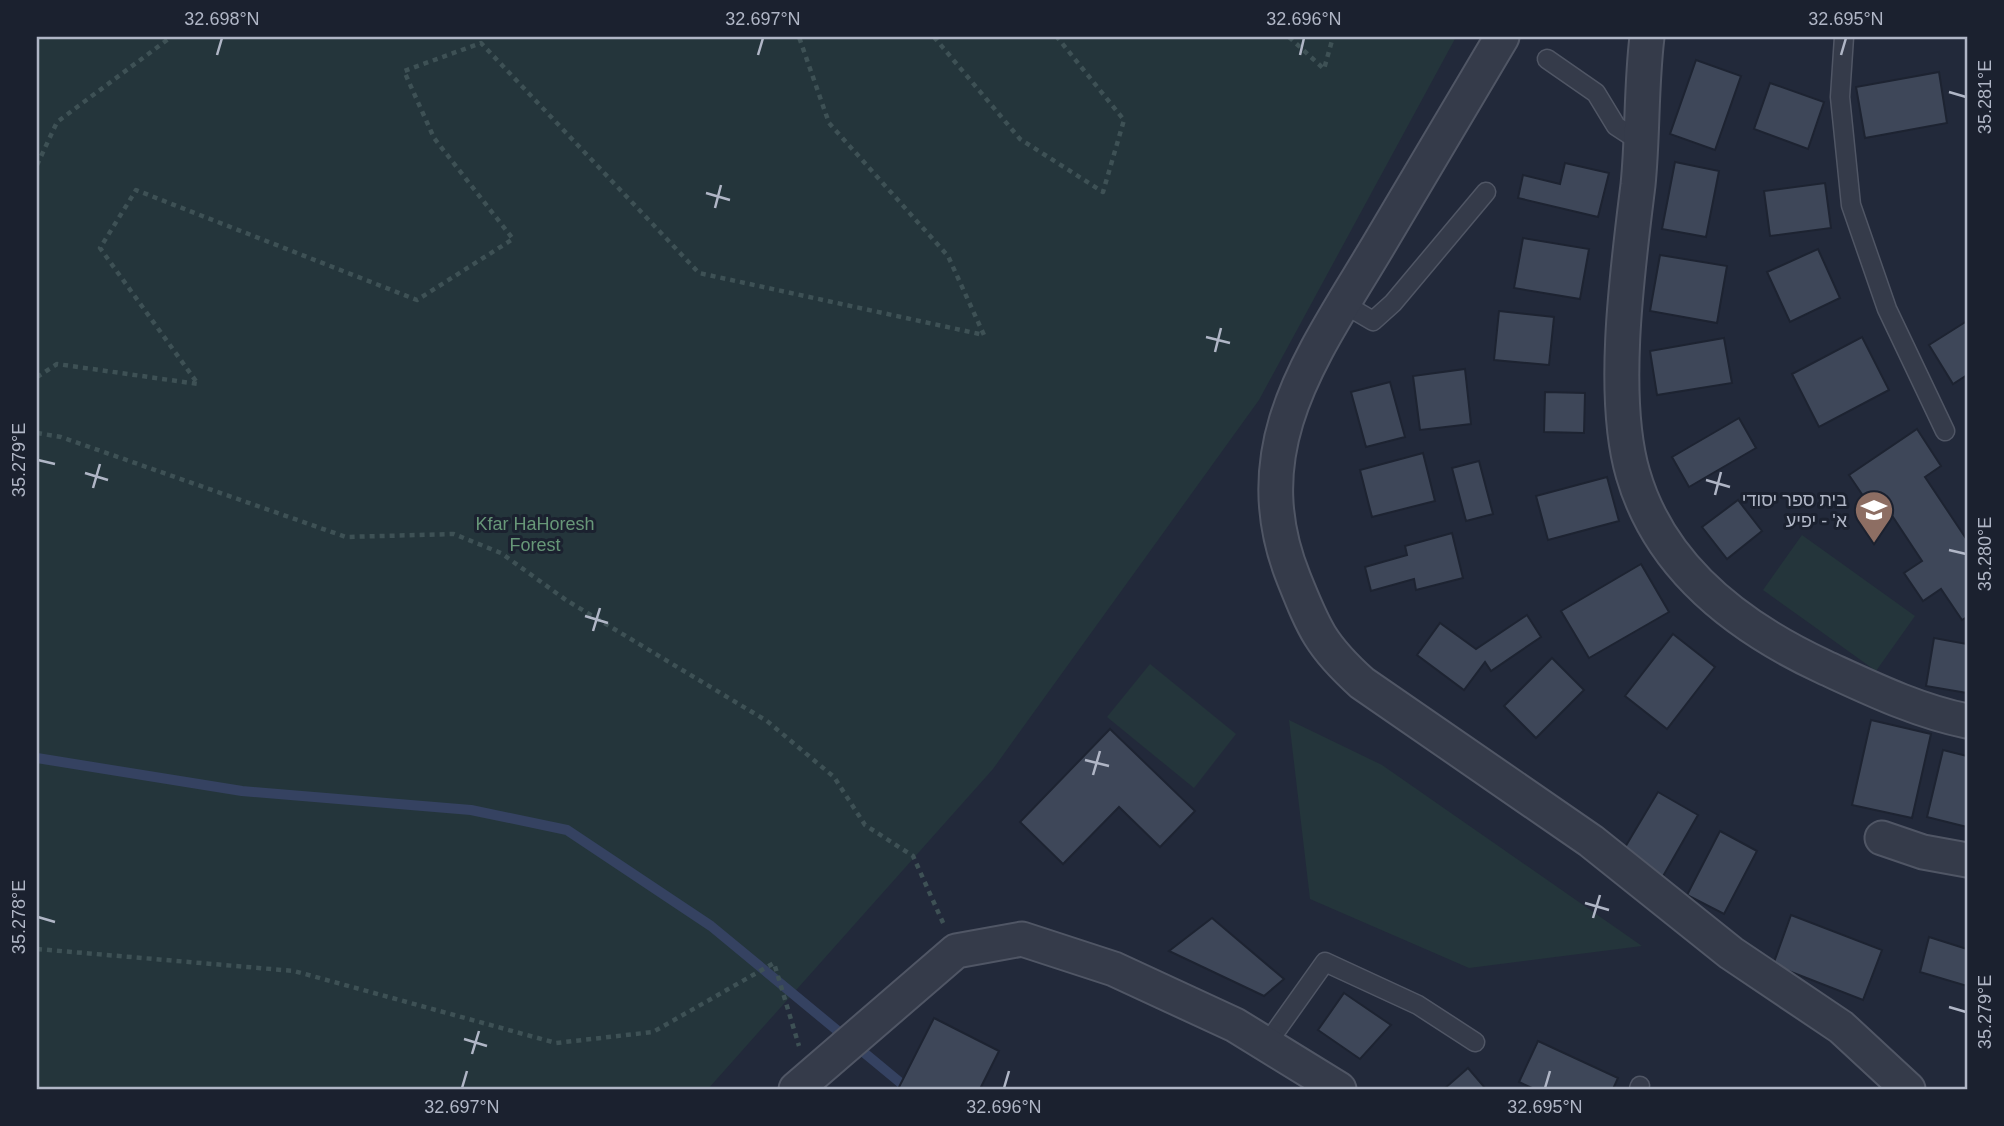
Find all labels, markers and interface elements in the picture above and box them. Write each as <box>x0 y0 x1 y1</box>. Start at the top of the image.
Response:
text: 32.698°N <box>184 9 260 29</box>
text: 32.697°N <box>725 9 801 29</box>
text: 32.696°N <box>1266 9 1342 29</box>
text: 32.695°N <box>1808 9 1884 29</box>
text: 35.281°E <box>1975 60 1995 134</box>
text: 35.279°E <box>9 423 29 497</box>
school or university icon: בית ספר יסודי א' - יפיע <box>1853 489 1895 544</box>
place label: בית ספר יסודי א' - יפיע <box>1742 490 1848 531</box>
park label: Kfar HaHoresh Forest <box>475 514 595 555</box>
text: 35.280°E <box>1975 517 1995 591</box>
text: 35.278°E <box>9 880 29 954</box>
text: 35.279°E <box>1975 975 1995 1049</box>
text: 32.697°N <box>424 1097 500 1117</box>
text: 32.696°N <box>966 1097 1042 1117</box>
text: 32.695°N <box>1507 1097 1583 1117</box>

